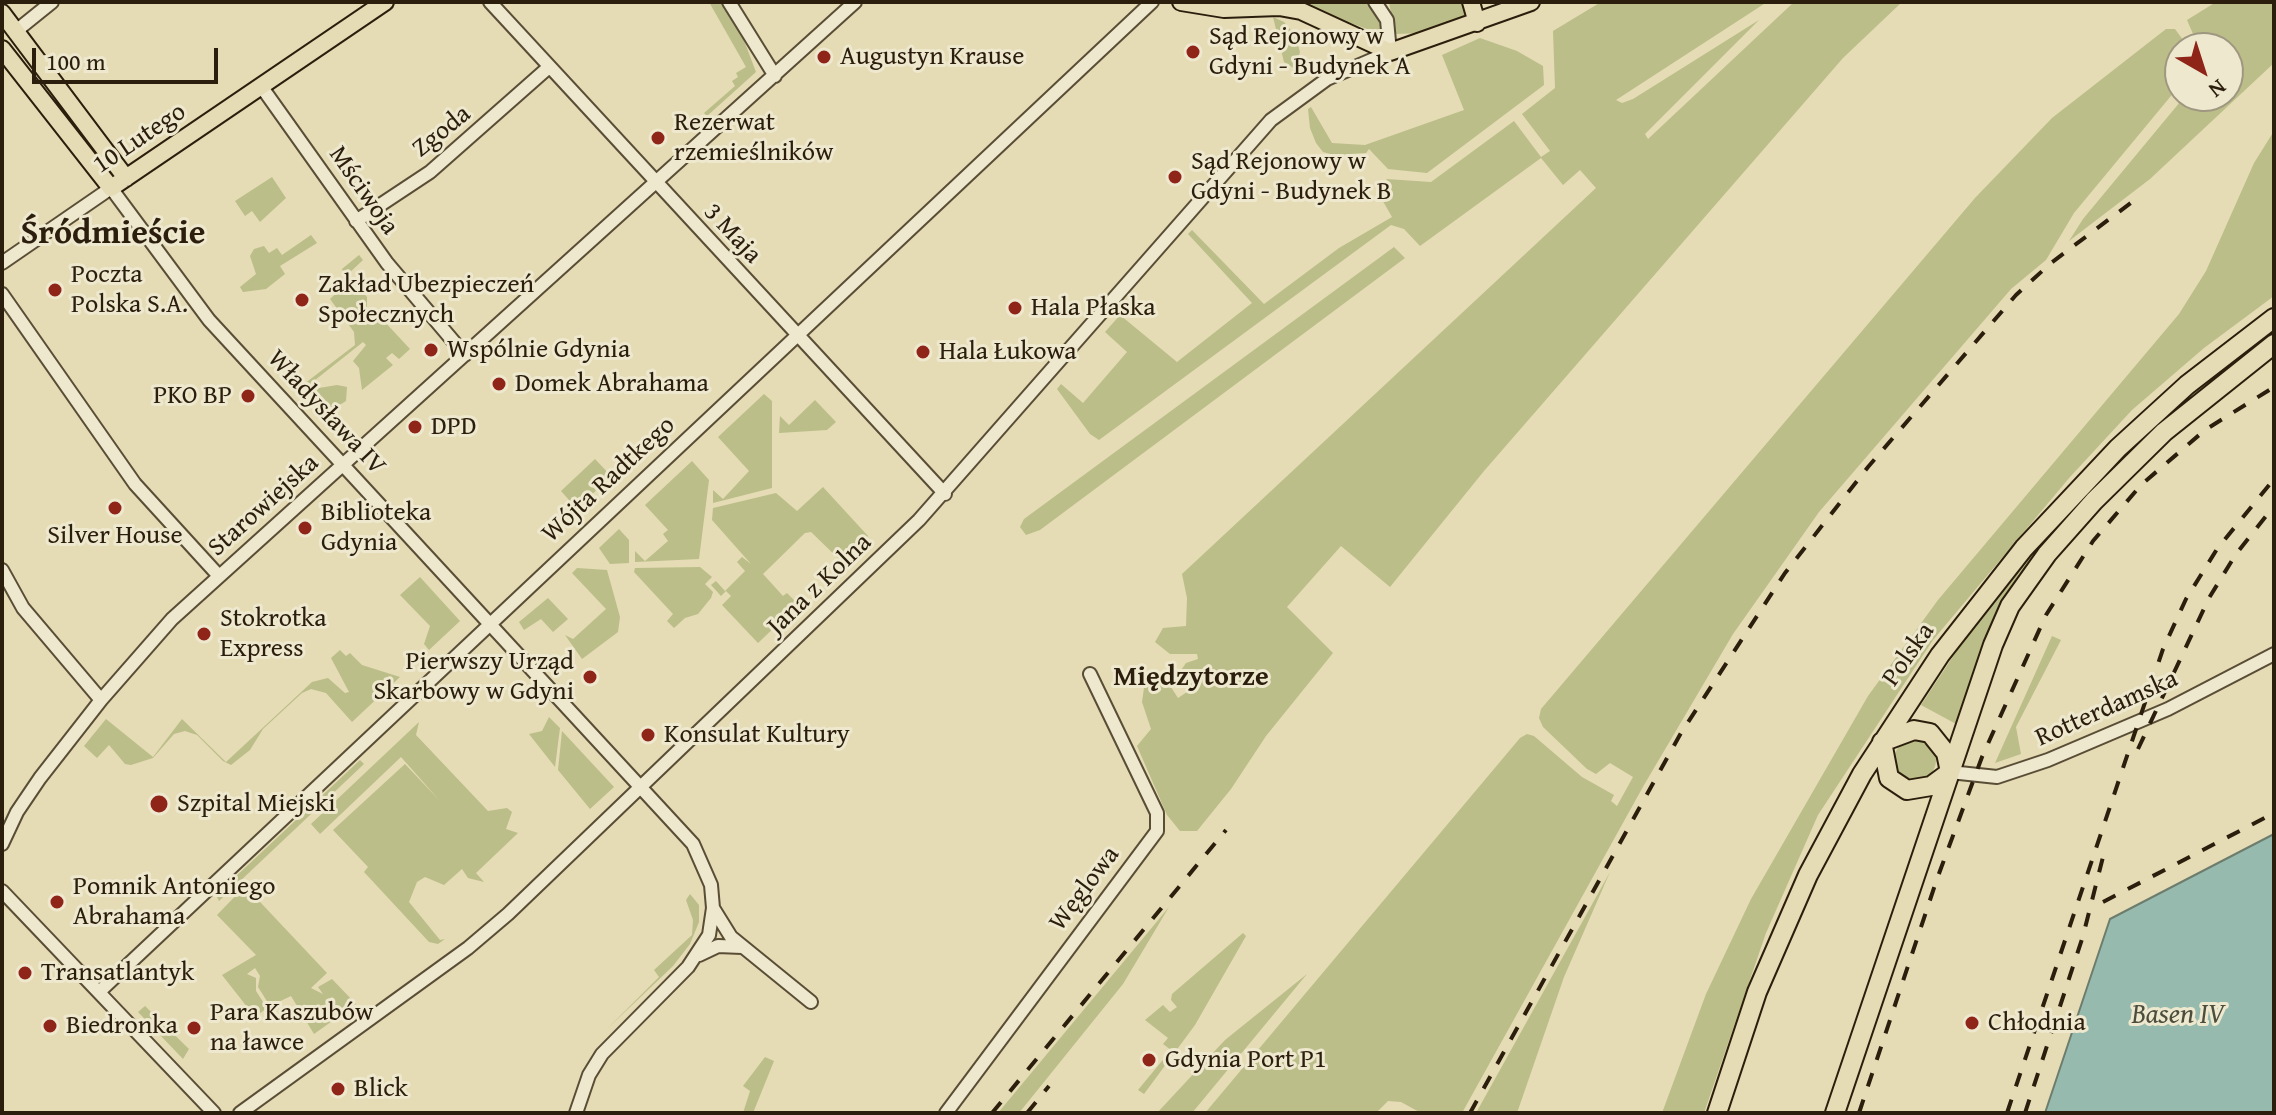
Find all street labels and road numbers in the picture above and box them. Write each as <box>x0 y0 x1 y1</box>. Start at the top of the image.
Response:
street label: 10 Lutego <box>88 97 192 181</box>
street label: Zgoda <box>406 99 478 165</box>
street label: Mściwoja <box>321 141 405 241</box>
street label: 3 Maja <box>696 197 768 271</box>
street label: Władysława IV <box>260 344 392 482</box>
street label: Wójta Radtkego <box>536 410 682 550</box>
street label: Starowiejska <box>202 448 326 564</box>
street label: Jana z Kolna <box>761 528 879 642</box>
street label: Polska <box>1876 617 1942 693</box>
street label: Rotterdamska <box>2031 664 2183 754</box>
street label: Węglowa <box>1043 841 1127 937</box>

